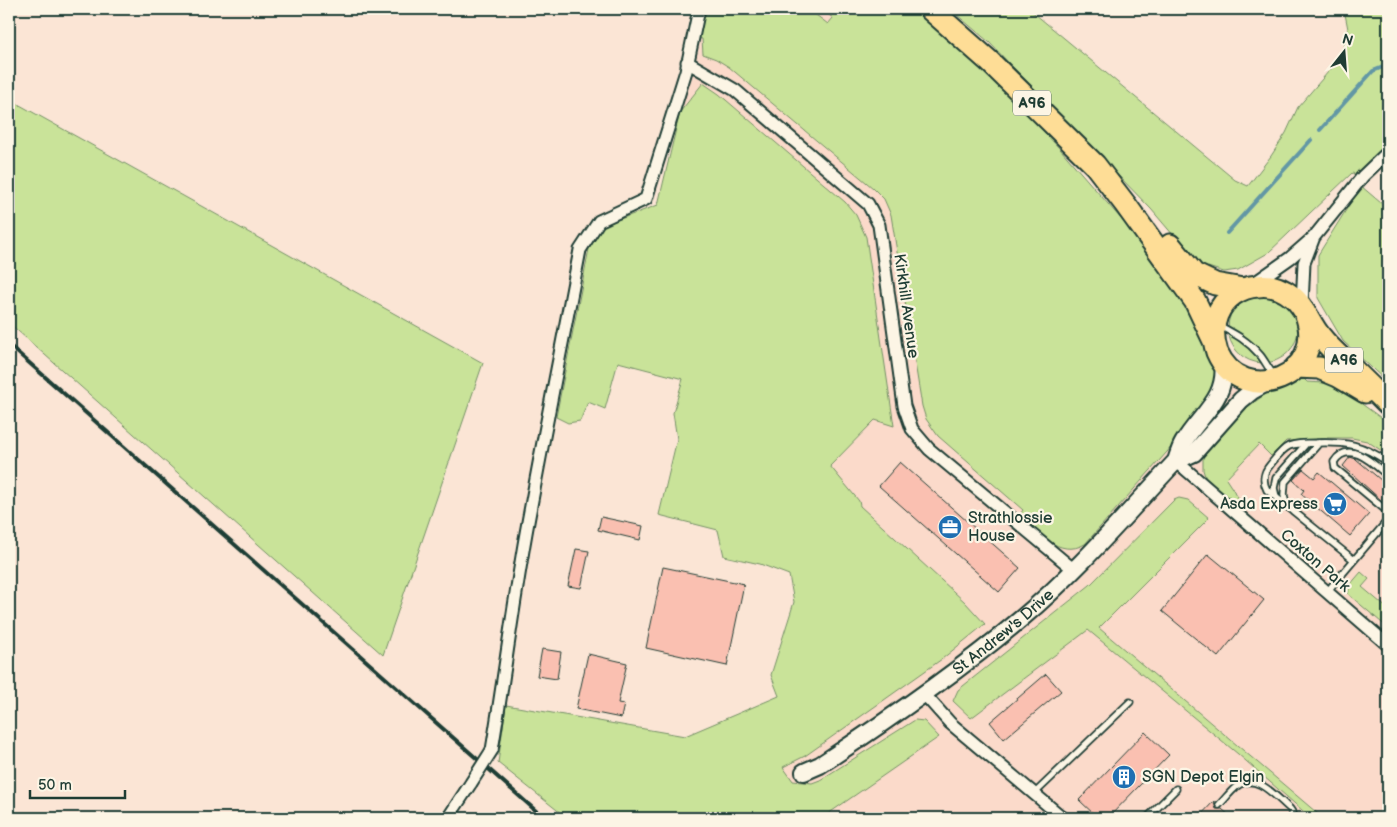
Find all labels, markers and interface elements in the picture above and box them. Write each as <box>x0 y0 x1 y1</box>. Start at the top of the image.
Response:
north arrow <box>1320 28 1370 78</box>
text: N <box>1340 30 1355 50</box>
road number: A96 <box>1013 90 1051 116</box>
street label: Kirkhill Avenue <box>889 252 923 360</box>
road number: A96 <box>1325 348 1363 372</box>
supermarket icon: Asda Express <box>1322 491 1348 517</box>
place label: Asda Express <box>1220 495 1318 514</box>
place label: Strathlossie House <box>968 509 1053 546</box>
office icon: Strathlossie House <box>937 514 963 540</box>
street label: Coxton Park <box>1276 525 1354 597</box>
street label: St Andrew's Drive <box>949 585 1058 679</box>
building icon: SGN Depot Elgin <box>1111 764 1137 790</box>
scale bar <box>30 767 125 799</box>
place label: SGN Depot Elgin <box>1142 768 1264 787</box>
text: 50 m <box>38 776 72 795</box>

